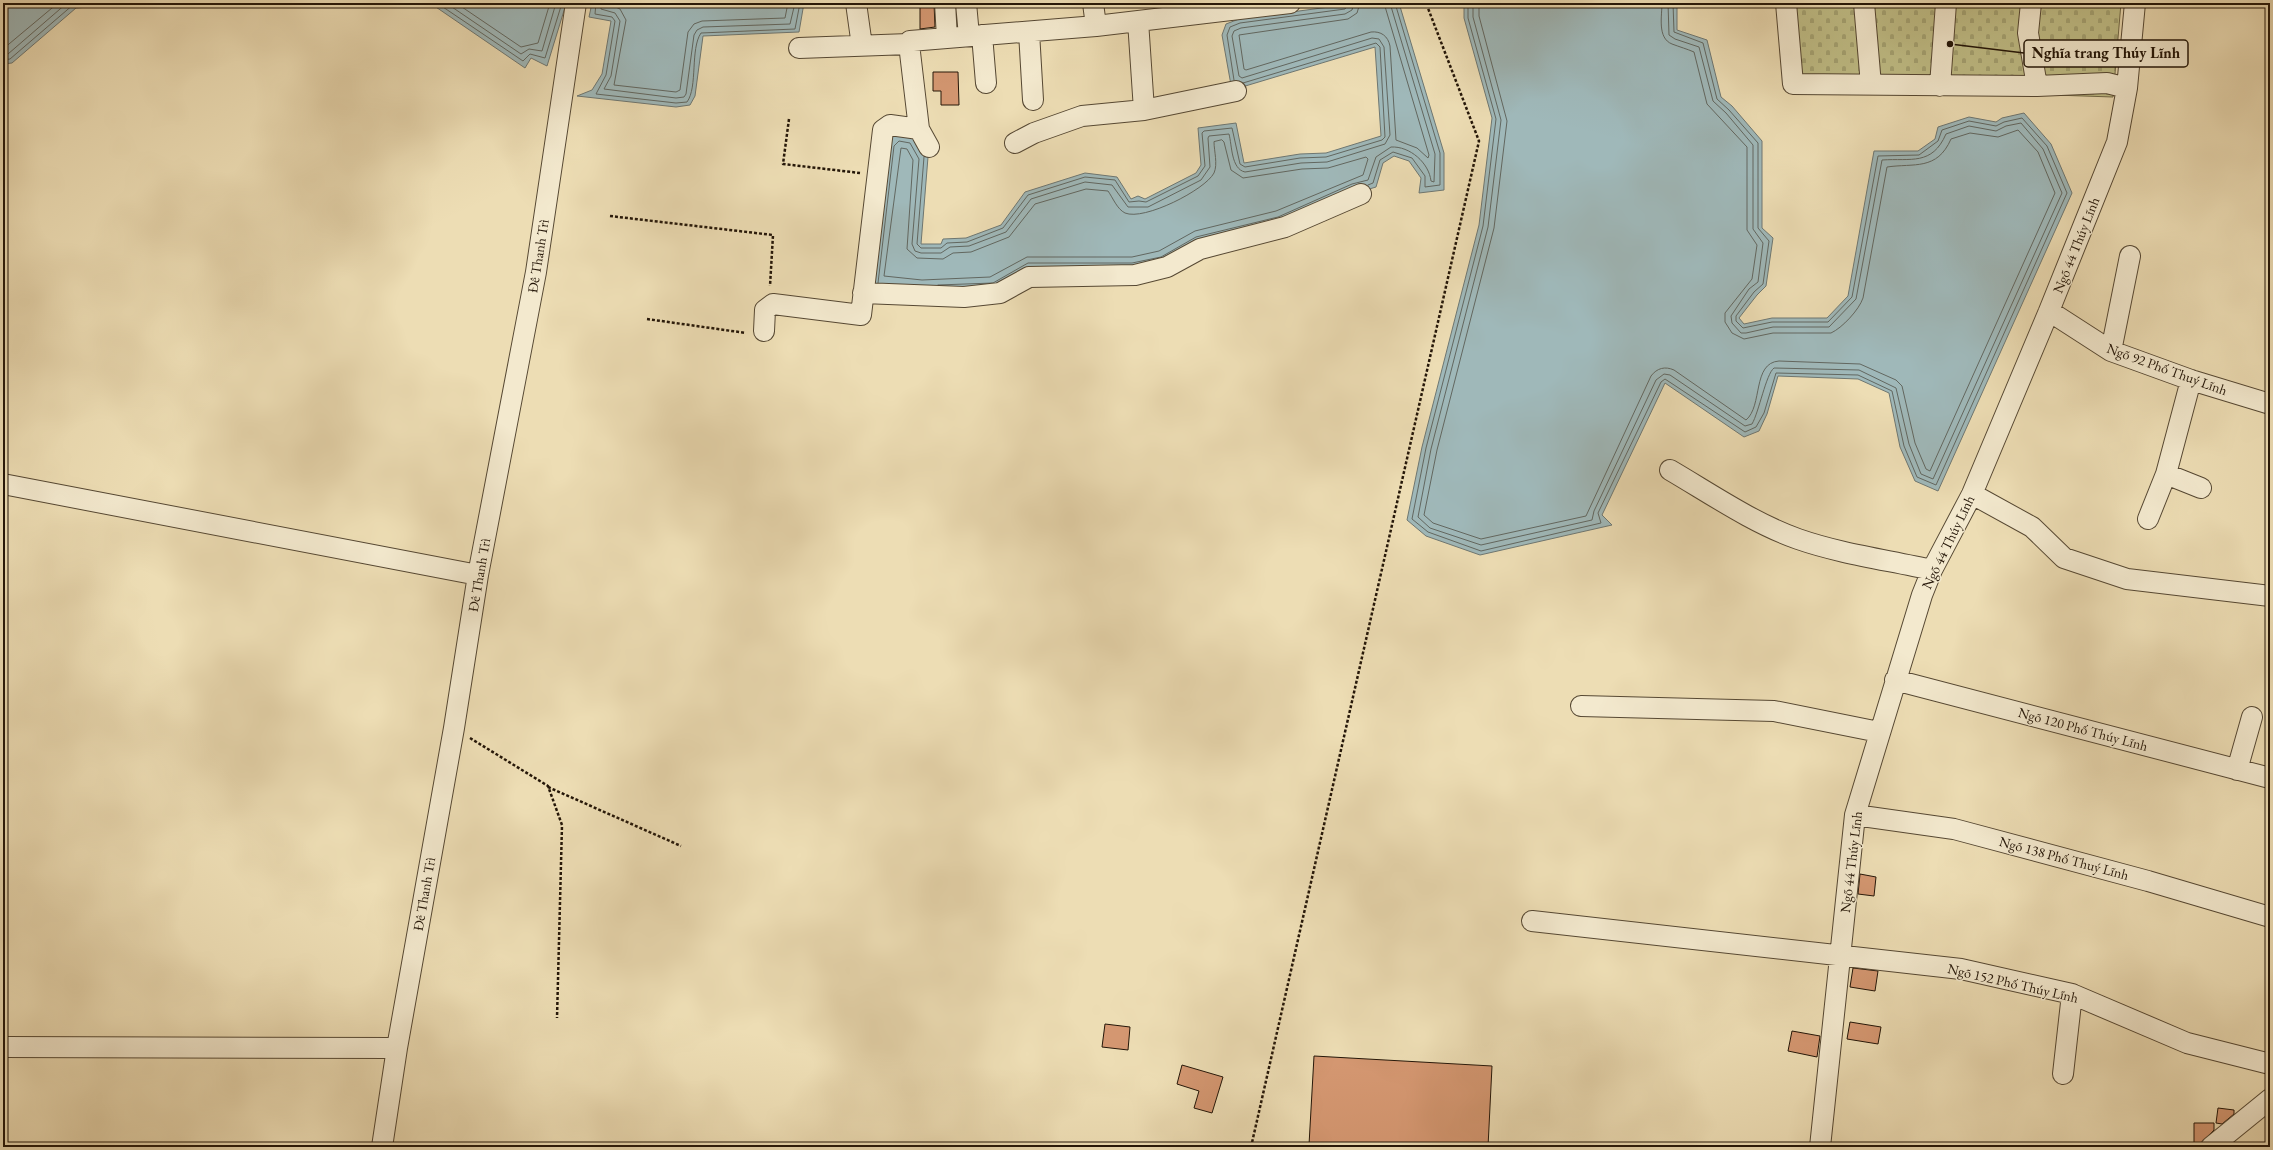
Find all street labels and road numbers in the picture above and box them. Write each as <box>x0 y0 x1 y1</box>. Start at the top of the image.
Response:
street label: Ngõ 44 Thúy Lĩnh <box>2049 194 2103 296</box>
street label: Đê Thanh Trì <box>523 217 553 294</box>
street label: Ngõ 92 Phố Thuý Lĩnh <box>2104 339 2230 399</box>
street label: Ngõ 44 Thúy Lĩnh <box>1917 492 1979 592</box>
street label: Đê Thanh Trì <box>464 536 494 613</box>
street label: Ngõ 120 Phố Thúy Lĩnh <box>2016 703 2150 755</box>
street label: Ngõ 44 Thúy Lĩnh <box>1836 810 1866 914</box>
street label: Ngõ 138 Phố Thuý Lĩnh <box>1997 832 2131 884</box>
street label: Đê Thanh Trì <box>409 855 439 932</box>
street label: Ngõ 152 Phố Thúy Lĩnh <box>1946 959 2080 1007</box>

